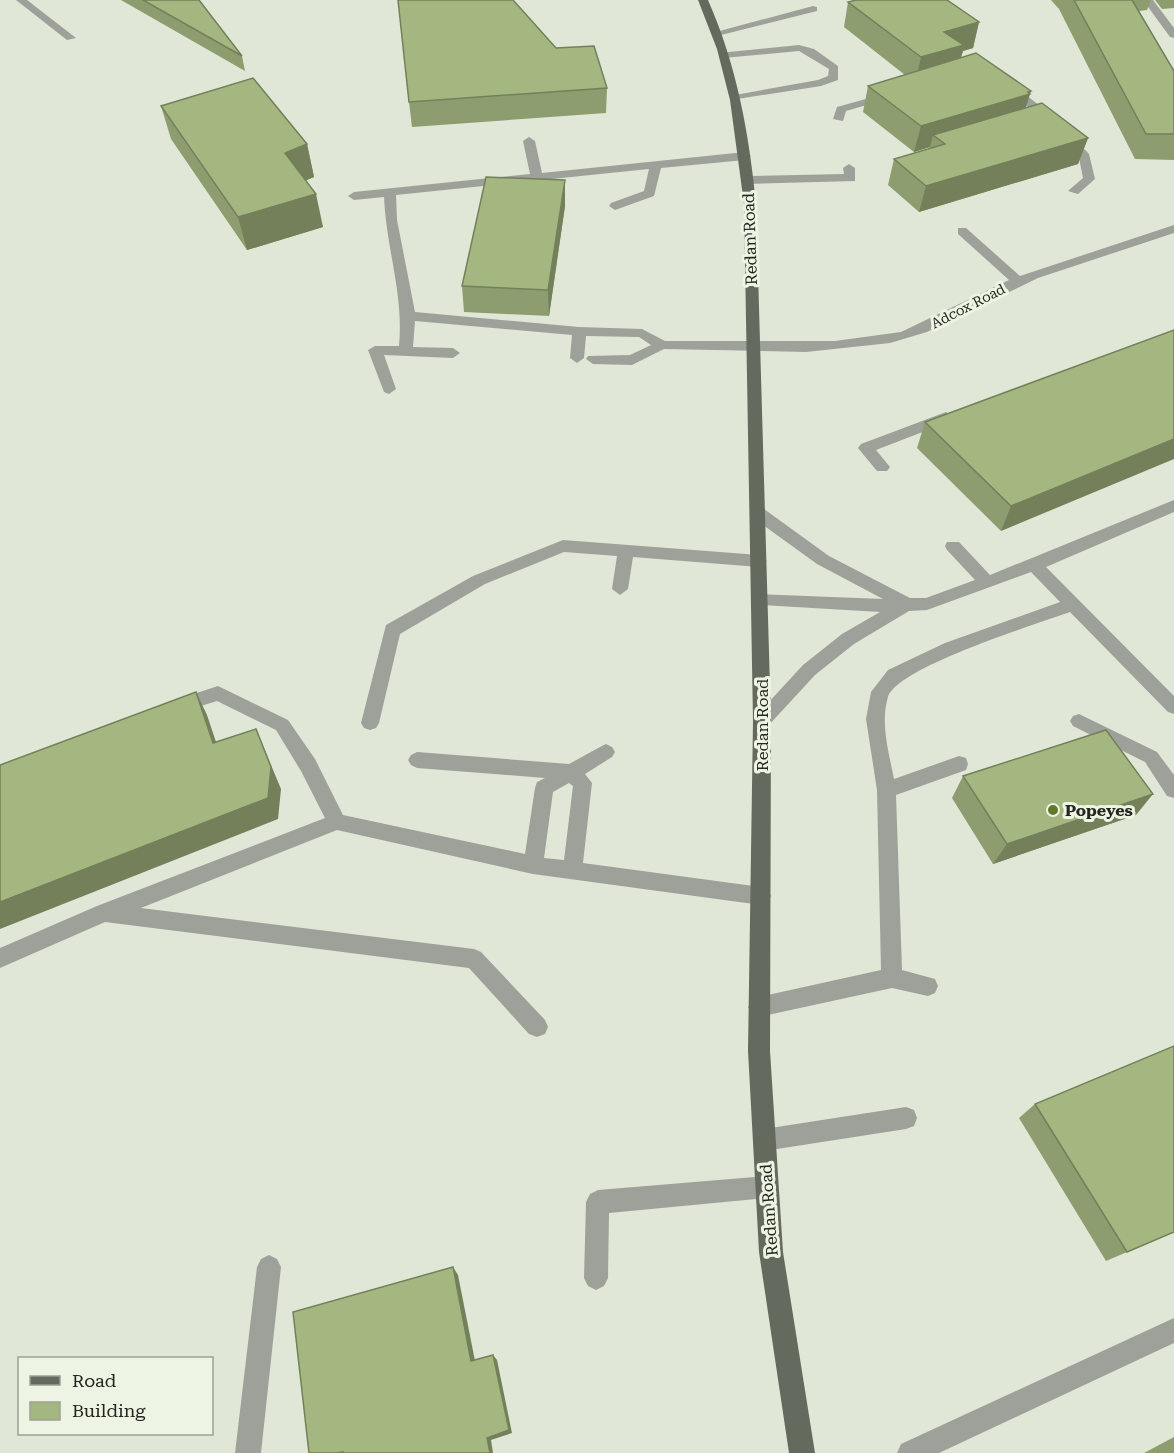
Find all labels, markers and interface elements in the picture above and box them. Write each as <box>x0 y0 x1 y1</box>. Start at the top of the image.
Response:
street label: Redan Road <box>739 193 761 285</box>
street label: Adcox Road <box>928 280 1008 332</box>
street label: Redan Road <box>753 679 772 771</box>
place label: Popeyes <box>1065 801 1133 820</box>
marker: Popeyes <box>1046 803 1060 817</box>
street label: Redan Road <box>756 1163 782 1257</box>
legend <box>18 1357 213 1435</box>
text: Road <box>72 1370 117 1391</box>
text: Building <box>72 1400 146 1421</box>

